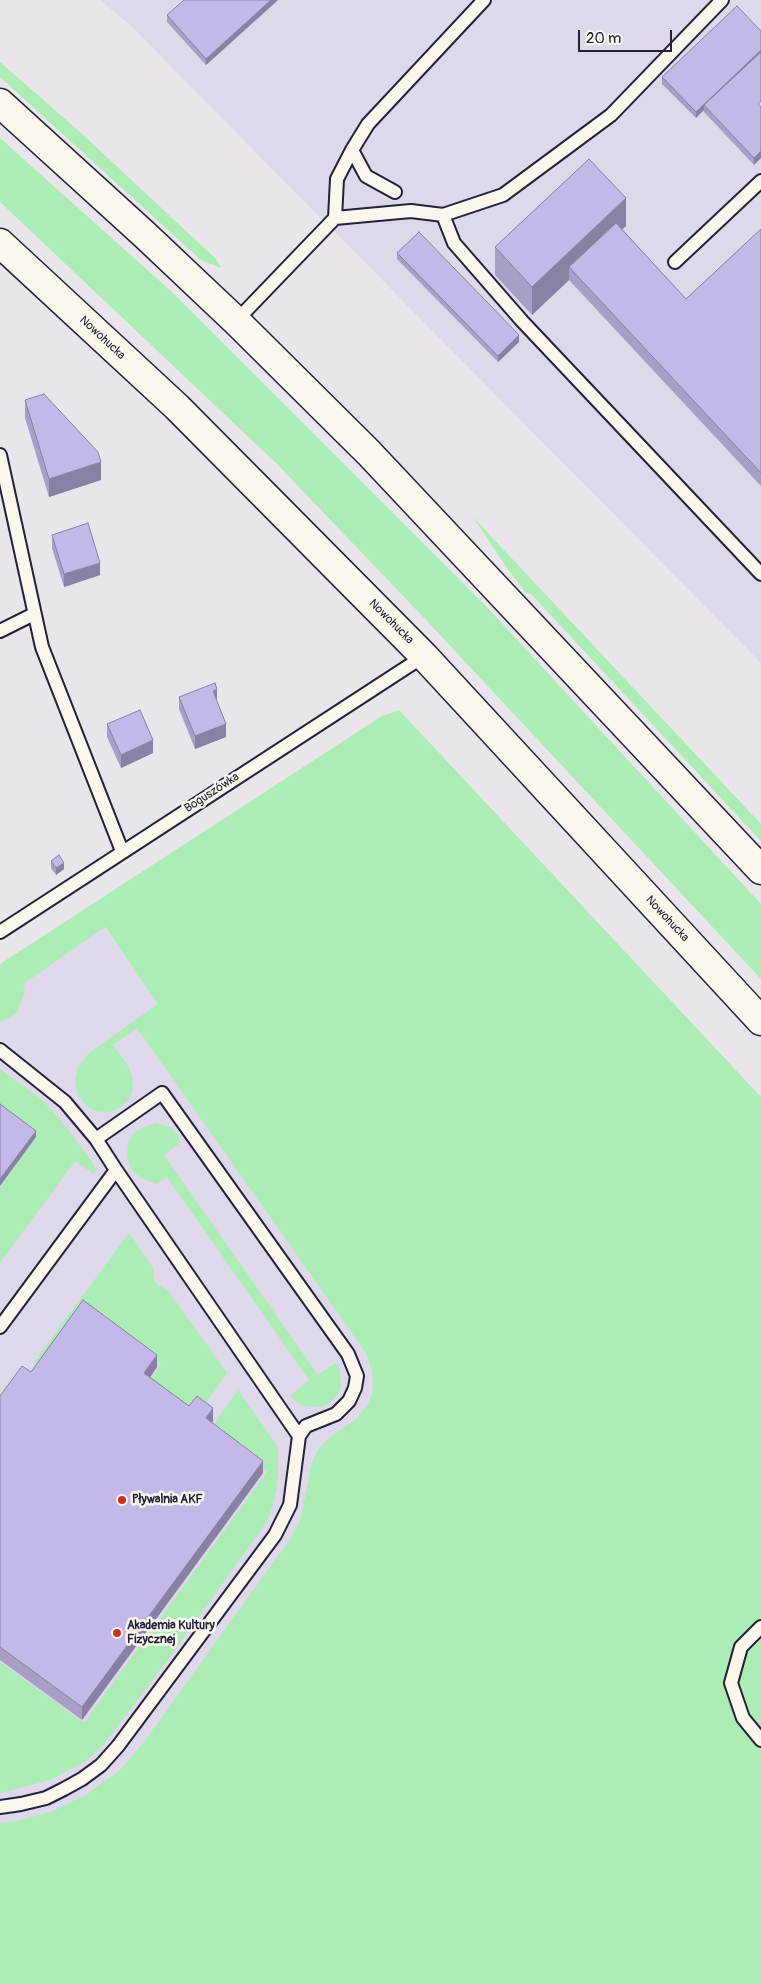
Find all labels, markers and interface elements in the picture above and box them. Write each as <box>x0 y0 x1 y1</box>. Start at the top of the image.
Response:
scale bar <box>581 20 675 52</box>
text: 20 m <box>586 29 621 48</box>
street label: Nowohucka <box>76 313 128 363</box>
street label: Nowohucka <box>366 597 416 647</box>
street label: Boguszówka <box>182 770 242 816</box>
street label: Nowohucka <box>642 893 692 945</box>
place label: Pływalnia AKF <box>132 1493 203 1507</box>
marker: Pływalnia AKF <box>116 1494 128 1506</box>
place label: Akademia Kultury Fizycznej <box>127 1619 215 1647</box>
marker: Akademia Kultury Fizycznej <box>111 1627 123 1639</box>

